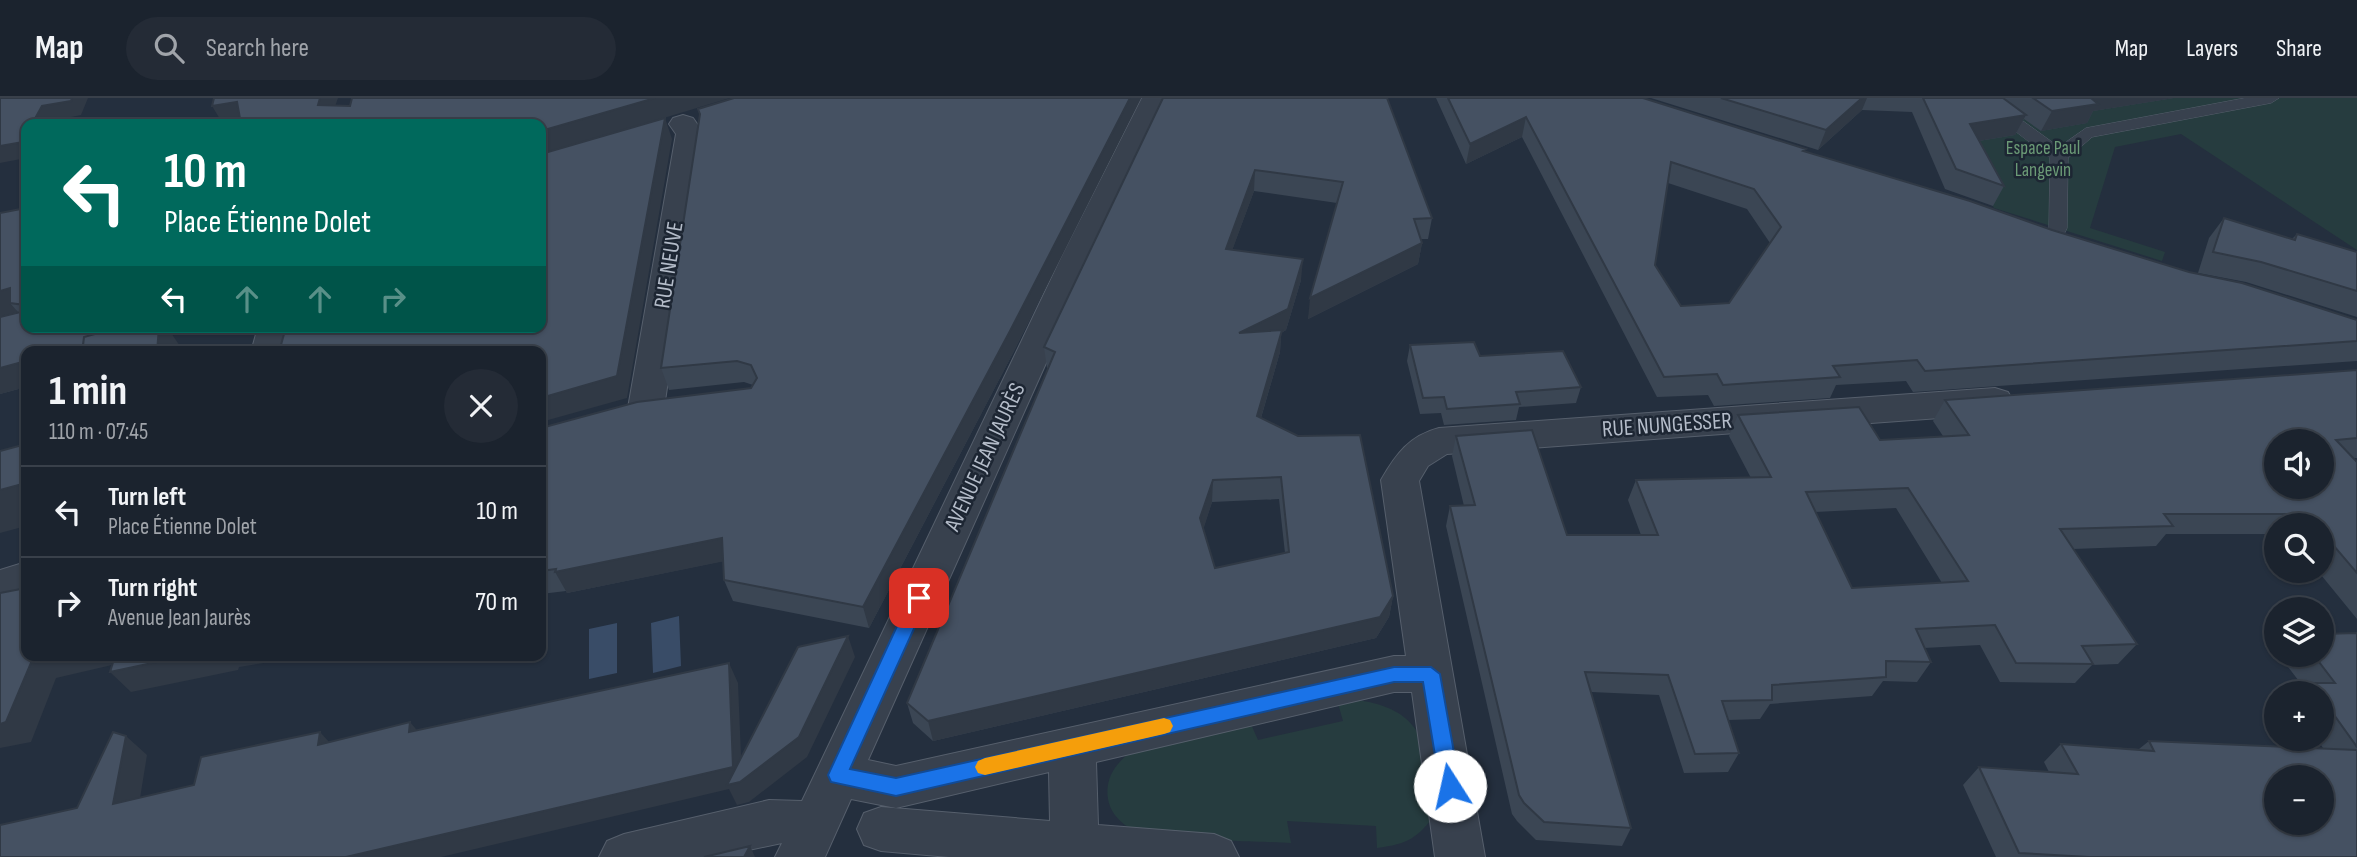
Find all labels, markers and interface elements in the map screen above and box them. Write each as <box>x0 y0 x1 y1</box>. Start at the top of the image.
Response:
search box <box>126 17 616 80</box>
text: Map <box>35 28 84 68</box>
icon: search <box>150 29 188 67</box>
text: Search here <box>206 33 309 64</box>
text: Map <box>2115 34 2148 63</box>
text: Layers <box>2186 34 2238 63</box>
text: Share <box>2276 34 2322 63</box>
park label: Espace Paul Langevin <box>2006 137 2080 182</box>
text: 10 m <box>164 143 247 202</box>
icon: left <box>49 147 140 238</box>
text: Place Étienne Dolet <box>164 203 371 242</box>
street label: RUE NEUVE <box>648 220 690 310</box>
icon: left <box>155 280 193 318</box>
icon: ahead <box>228 280 266 318</box>
icon: ahead <box>301 280 339 318</box>
icon: right <box>374 280 412 318</box>
text: 1 min <box>49 366 127 417</box>
button: close <box>444 369 518 443</box>
street label: AVENUE JEAN JAURÈS <box>938 378 1032 536</box>
street label: RUE NUNGESSER <box>1601 406 1733 444</box>
text: 110 m · 07:45 <box>49 418 148 446</box>
map controls <box>2264 429 2334 835</box>
button: sound <box>2264 429 2334 499</box>
text: Turn left <box>108 482 186 513</box>
icon: left <box>49 493 87 531</box>
text: 10 m <box>476 496 518 527</box>
text: Place Étienne Dolet <box>108 513 257 541</box>
button: search <box>2264 513 2334 583</box>
pin <box>889 568 949 628</box>
text: Turn right <box>108 573 197 604</box>
icon: arrive <box>900 579 938 617</box>
icon: right <box>49 584 87 622</box>
text: 70 m <box>475 587 518 618</box>
button: layers <box>2264 597 2334 667</box>
text: Avenue Jean Jaurès <box>108 604 251 632</box>
button: + <box>2264 681 2334 751</box>
position arrow <box>1413 749 1487 823</box>
button: − <box>2264 765 2334 835</box>

